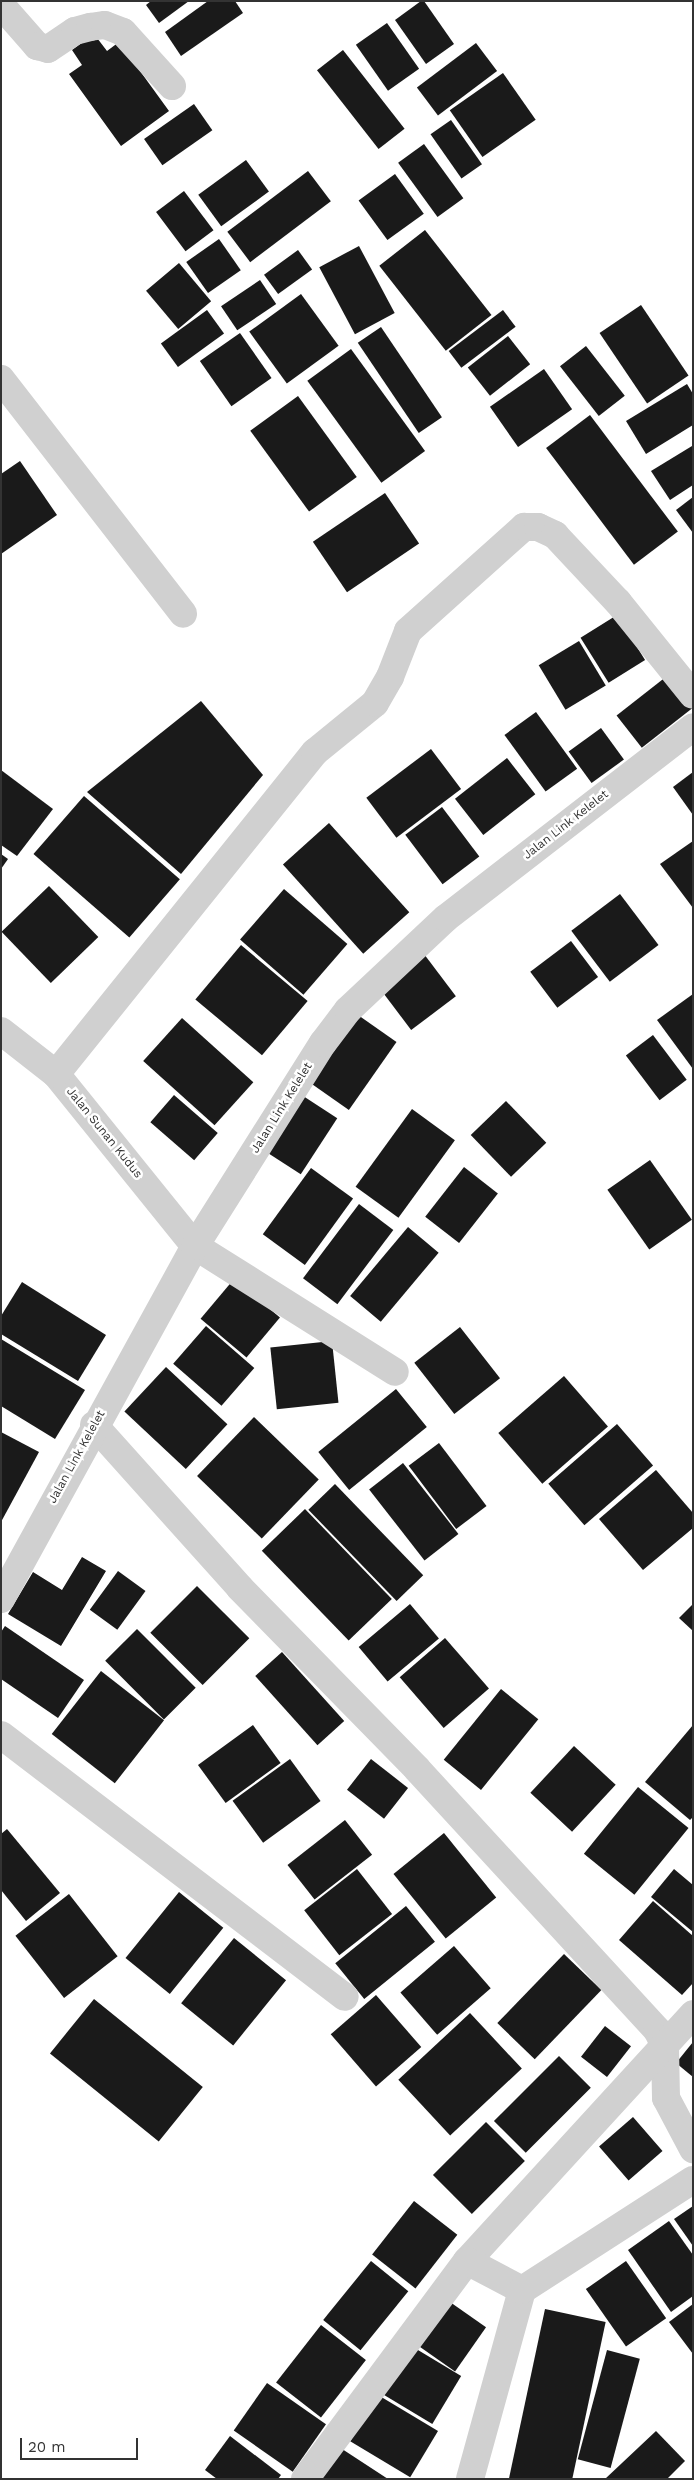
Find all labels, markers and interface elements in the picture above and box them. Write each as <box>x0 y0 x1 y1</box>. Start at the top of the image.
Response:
street label: Jalan Link Kelelet <box>520 787 612 863</box>
street label: Jalan Link Kelelet <box>248 1060 316 1156</box>
street label: Jalan Sunan Kudus <box>63 1085 145 1181</box>
street label: Jalan Link Kelelet <box>45 1408 109 1506</box>
scale bar <box>22 2428 140 2460</box>
text: 20 m <box>28 2438 66 2456</box>

